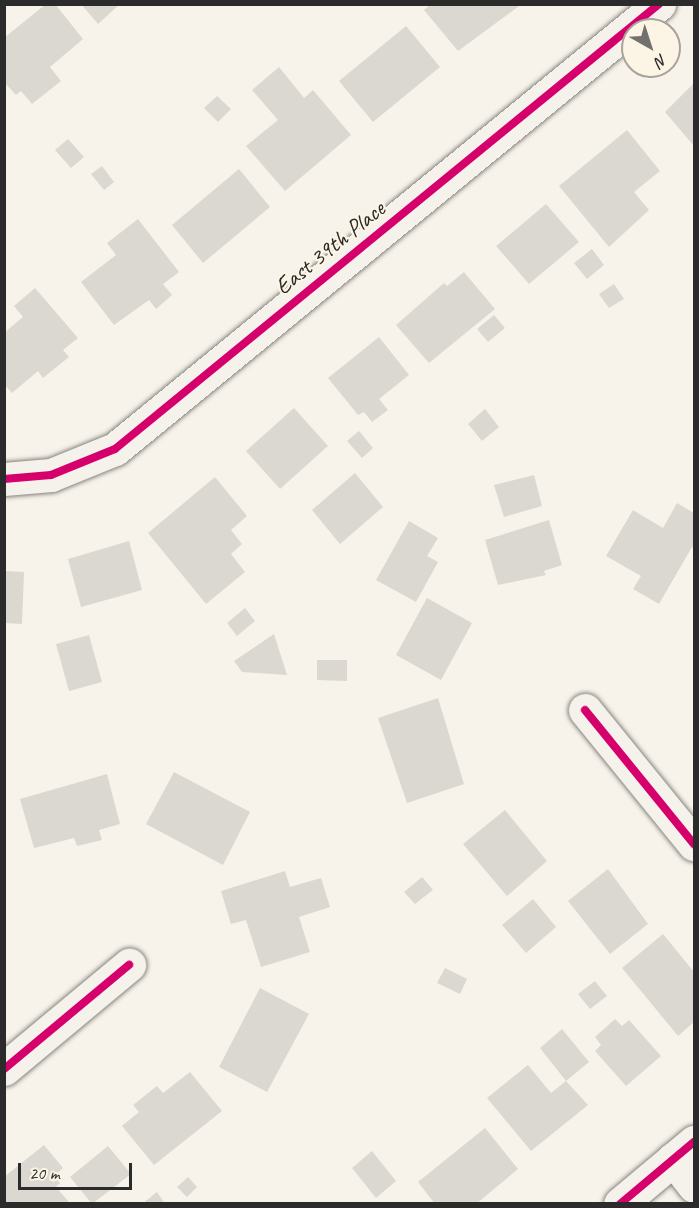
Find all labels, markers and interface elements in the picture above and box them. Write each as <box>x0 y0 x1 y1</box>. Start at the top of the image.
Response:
north arrow <box>621 18 681 78</box>
text: N <box>651 50 671 71</box>
street label: East 39th Place <box>269 195 391 301</box>
scale bar <box>21 1151 135 1189</box>
text: 20 m <box>29 1162 60 1184</box>

